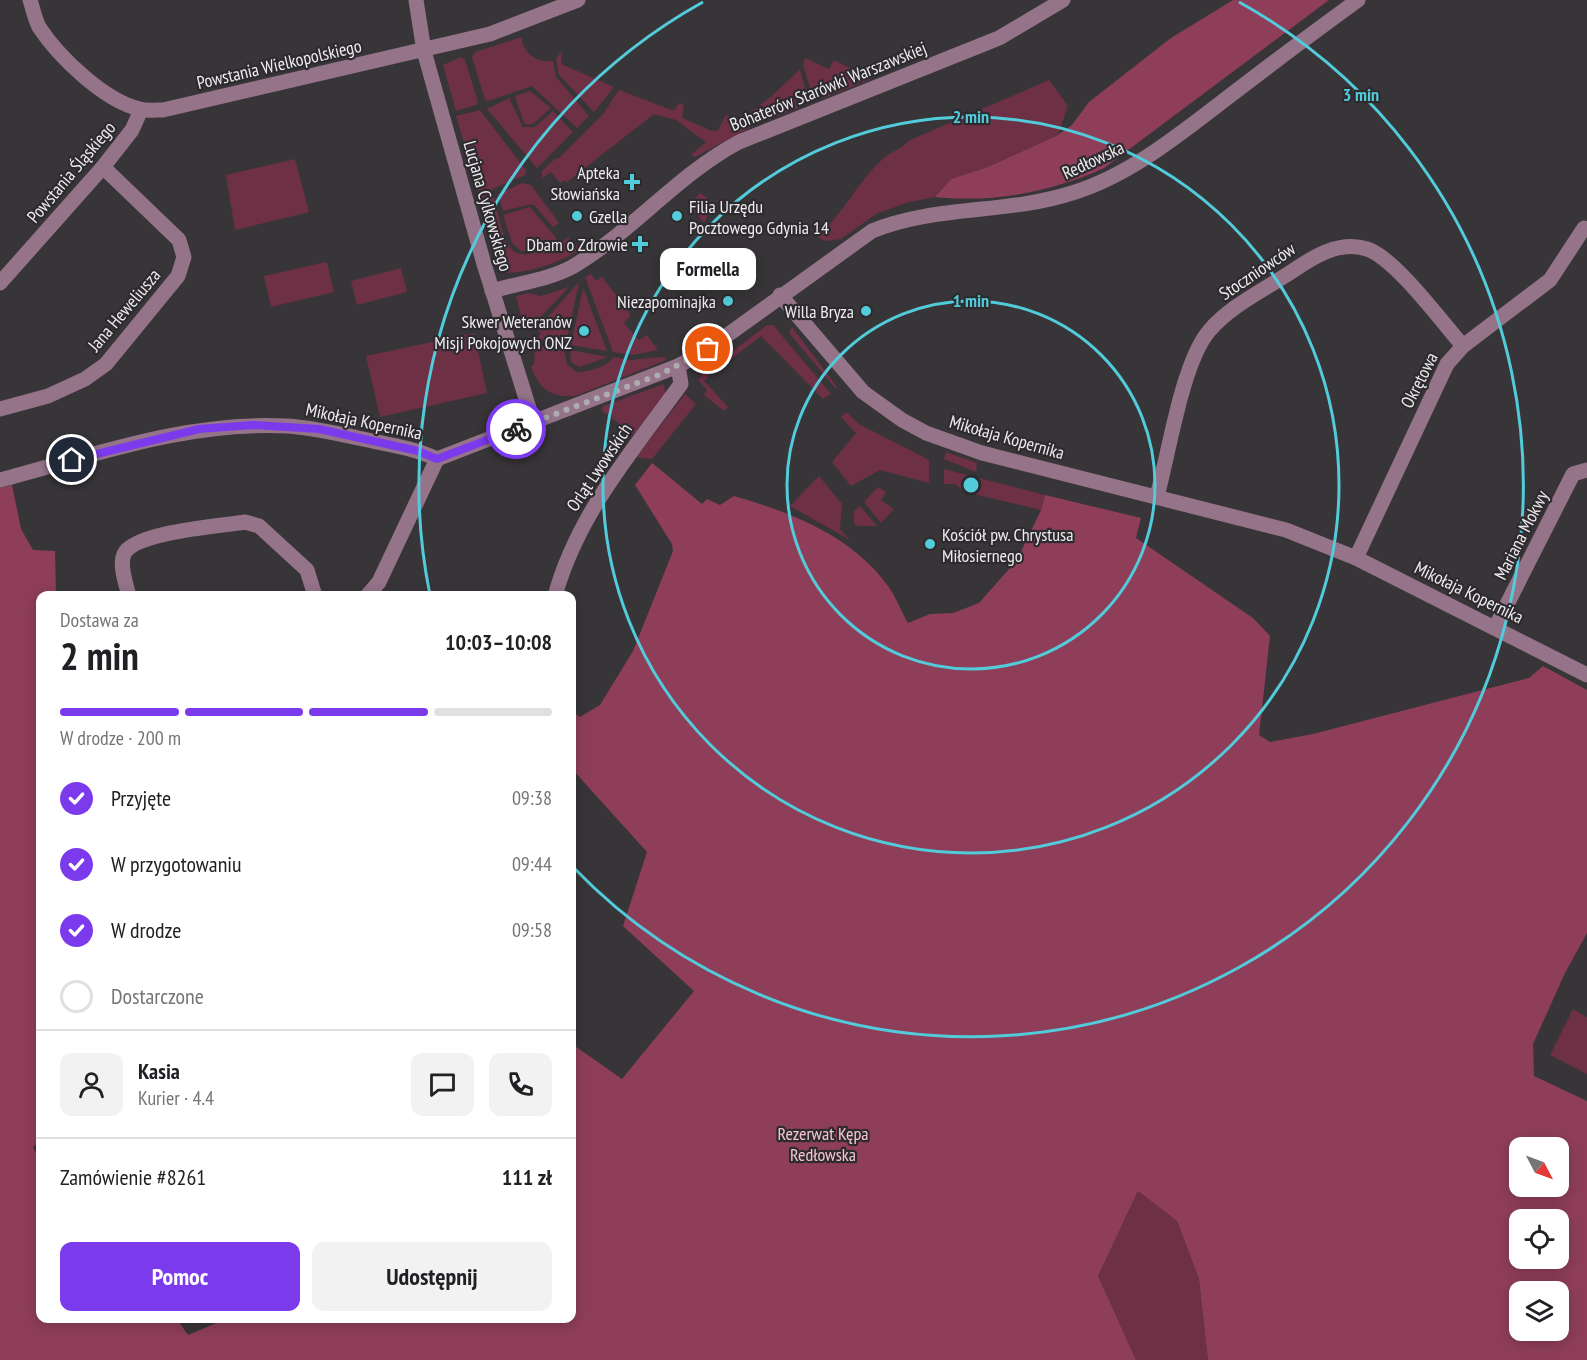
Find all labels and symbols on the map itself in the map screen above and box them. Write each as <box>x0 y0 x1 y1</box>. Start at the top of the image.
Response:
street label: Powstania Wielkopolskiego <box>194 34 364 94</box>
street label: Bohaterów Starówki Warszawskiej <box>726 36 930 136</box>
text: 3 min <box>1343 83 1379 106</box>
text: 2 min <box>953 105 989 128</box>
street label: Powstania Śląskiego <box>22 116 120 228</box>
street label: Redłowska <box>1058 136 1128 184</box>
street label: Lucjana Cylkowskiego <box>458 138 518 274</box>
place label: Apteka Słowiańska <box>551 161 620 205</box>
marker: Apteka Słowiańska <box>625 175 639 189</box>
place label: Filia Urzędu Pocztowego Gdynia 14 <box>689 195 829 239</box>
place label: Gzella <box>589 205 627 228</box>
marker: Gzella <box>570 209 584 223</box>
marker: Filia Urzędu Pocztowego Gdynia 14 <box>670 209 684 223</box>
place label: Dbam o Zdrowie <box>526 233 628 256</box>
marker: Dbam o Zdrowie <box>633 237 647 251</box>
street label: Stoczniowców <box>1214 237 1300 305</box>
callout: Formella <box>660 247 756 289</box>
street label: Jana Heweliusza <box>82 264 165 357</box>
text: 1 min <box>953 289 989 312</box>
place label: Niezapominajka <box>617 290 716 313</box>
marker: Niezapominajka <box>721 294 735 308</box>
place label: Willa Bryza <box>785 300 854 323</box>
marker: Willa Bryza <box>859 304 873 318</box>
place label: Skwer Weteranów Misji Pokojowych ONZ <box>434 310 572 354</box>
pin <box>682 323 733 374</box>
marker: Skwer Weteranów Misji Pokojowych ONZ <box>577 324 591 338</box>
street label: Okrętowa <box>1395 348 1443 412</box>
street label: Mikołaja Kopernika <box>304 397 424 445</box>
courier <box>486 399 546 459</box>
street label: Mikołaja Kopernika <box>947 410 1067 464</box>
street label: Orląt Lwowskich <box>561 419 637 515</box>
pin <box>46 434 97 485</box>
centre of rings <box>961 475 981 495</box>
street label: Mariana Mokwy <box>1489 486 1553 584</box>
place label: Kościół pw. Chrystusa Miłosiernego <box>942 523 1073 567</box>
marker: Kościół pw. Chrystusa Miłosiernego <box>923 537 937 551</box>
street label: Mikołaja Kopernika <box>1411 556 1527 628</box>
park label: Rezerwat Kępa Redłowska <box>777 1122 869 1166</box>
north arrow <box>1509 1137 1569 1197</box>

